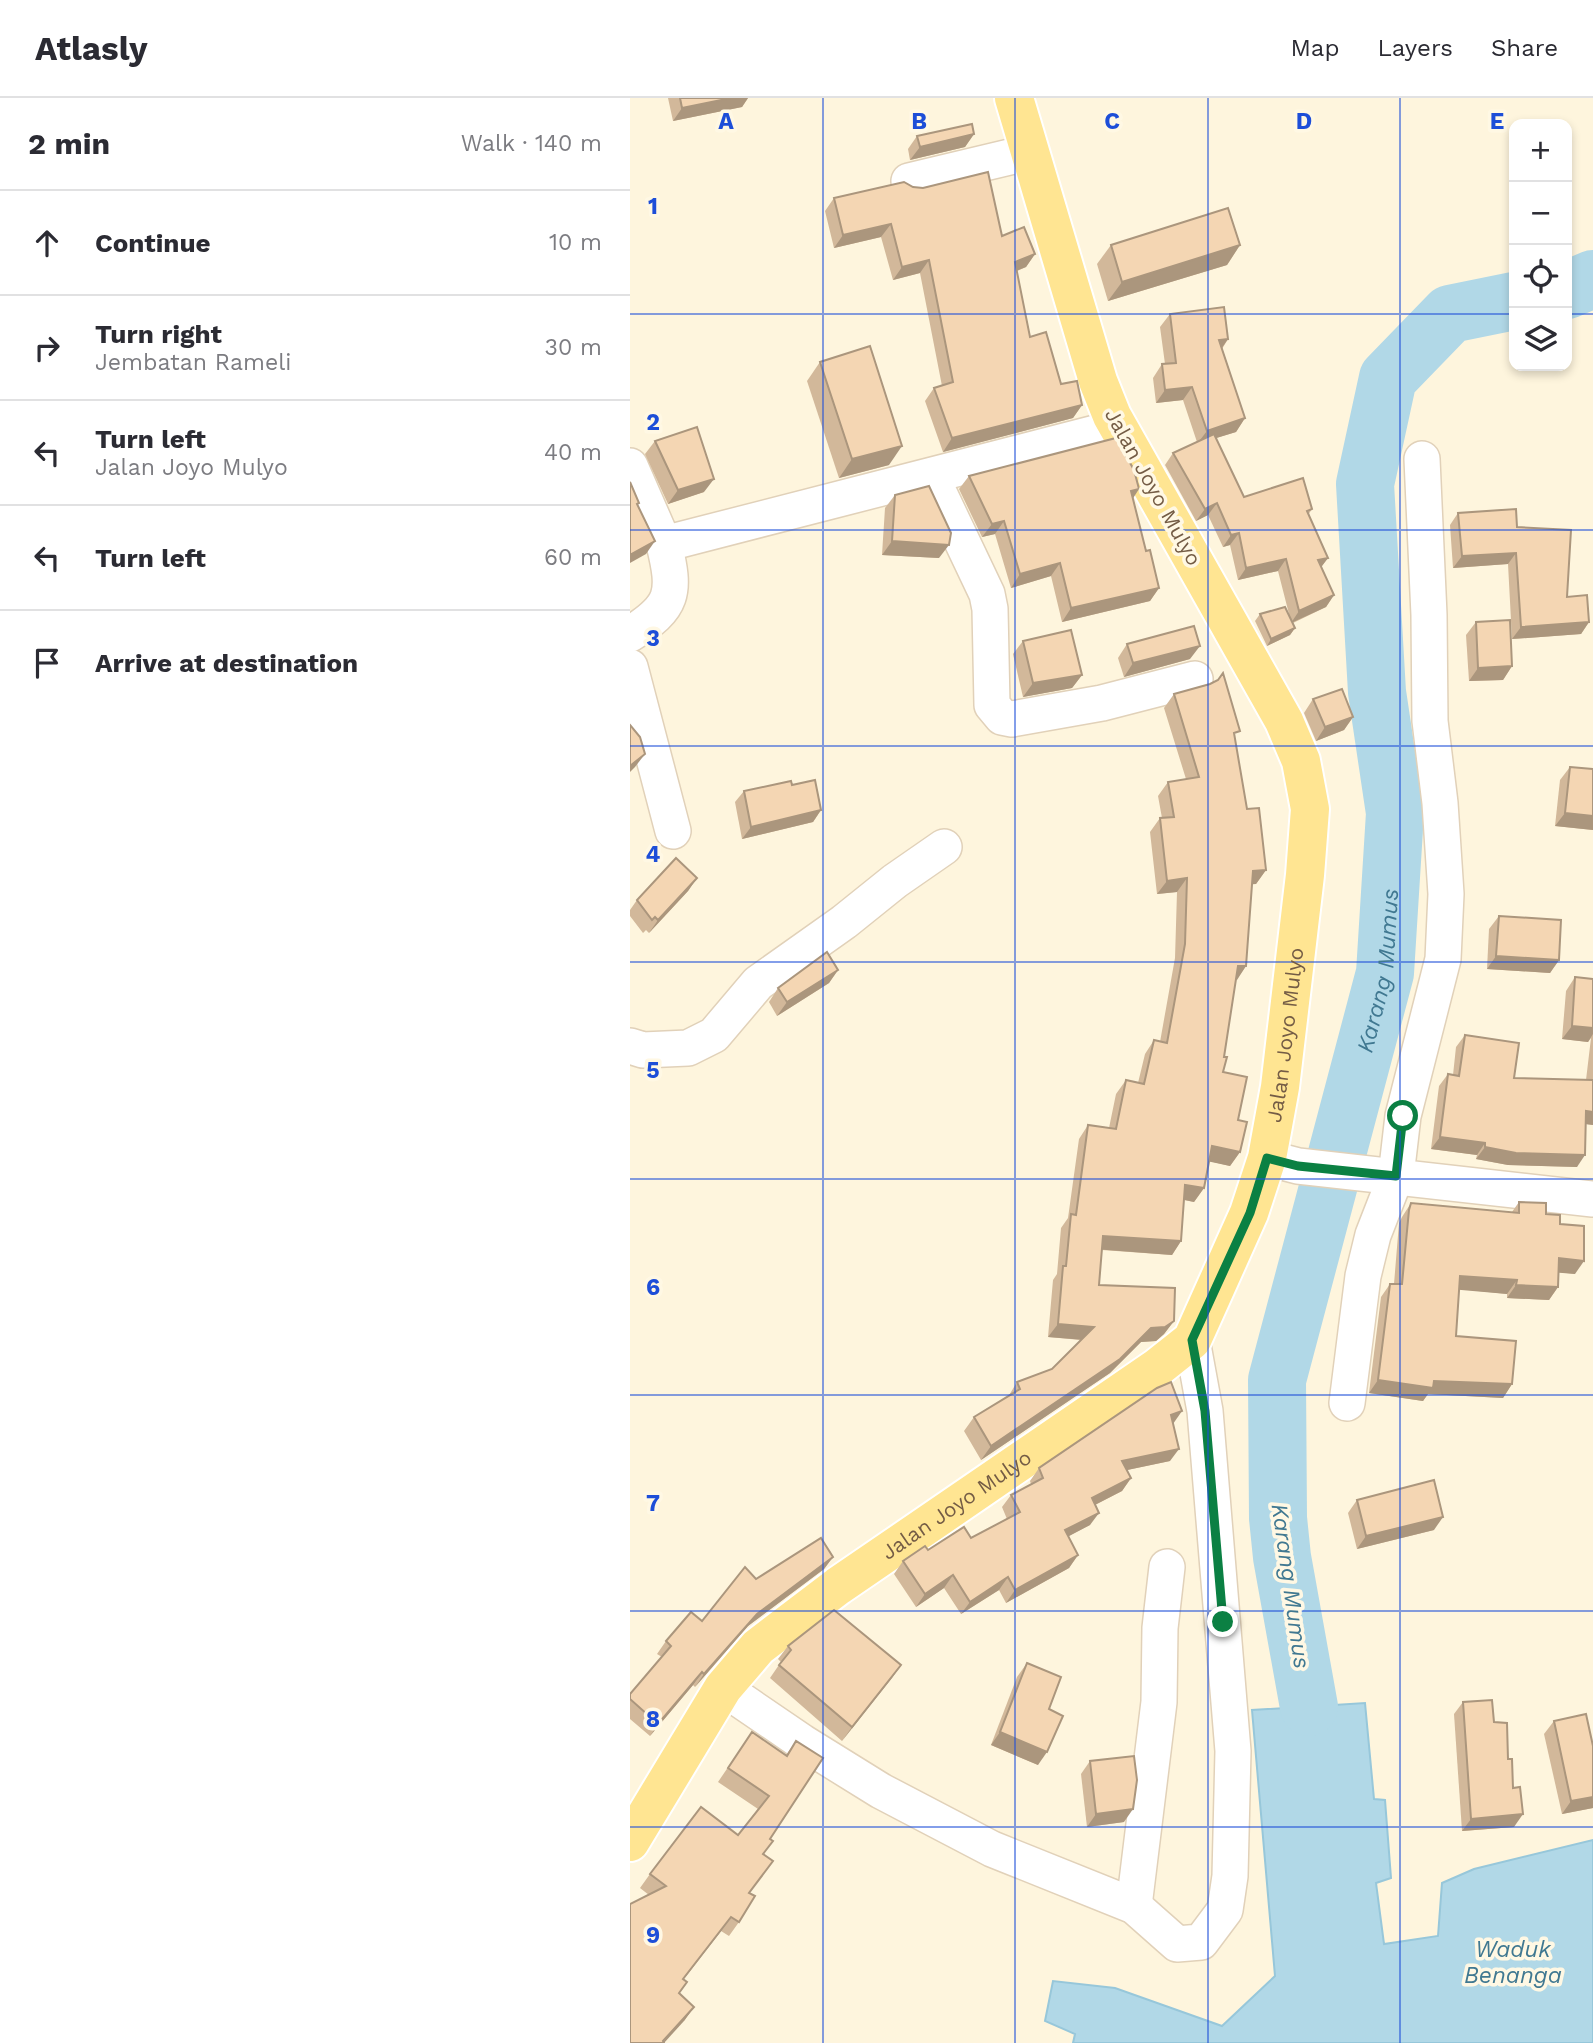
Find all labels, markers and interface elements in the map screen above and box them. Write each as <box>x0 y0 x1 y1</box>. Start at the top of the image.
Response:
text: Atlasly <box>35 29 147 68</box>
text: Map <box>1291 34 1339 62</box>
text: Layers <box>1377 34 1453 62</box>
text: Share <box>1491 34 1558 62</box>
text: A <box>718 108 734 135</box>
text: B <box>911 108 927 135</box>
text: C <box>1104 108 1120 135</box>
text: D <box>1296 108 1312 135</box>
text: E <box>1490 108 1504 135</box>
map controls <box>1509 119 1572 371</box>
button: + <box>1509 119 1572 182</box>
text: 2 min <box>28 126 110 161</box>
text: Walk · 140 m <box>461 130 602 157</box>
button: − <box>1509 182 1572 245</box>
text: 1 <box>648 193 658 220</box>
icon: ahead <box>28 224 66 262</box>
text: Continue <box>95 228 211 258</box>
text: 10 m <box>549 229 602 256</box>
button: locate <box>1509 245 1572 308</box>
button: layers <box>1509 308 1572 371</box>
text: Turn right <box>95 319 222 349</box>
icon: right <box>28 329 66 367</box>
text: 30 m <box>545 334 602 361</box>
text: Jembatan Rameli <box>95 349 291 376</box>
street label: Jalan Joyo Mulyo <box>1100 404 1207 570</box>
text: 2 <box>646 409 660 436</box>
text: Turn left <box>95 424 206 454</box>
icon: left <box>28 434 66 472</box>
text: 40 m <box>544 439 602 466</box>
text: Jalan Joyo Mulyo <box>95 454 288 481</box>
icon: left <box>28 539 66 577</box>
text: Turn left <box>95 543 206 573</box>
text: 60 m <box>544 544 602 571</box>
text: 3 <box>646 625 660 652</box>
icon: arrive <box>28 644 66 682</box>
text: Arrive at destination <box>95 648 358 678</box>
text: 4 <box>646 841 661 868</box>
water label: Karang Mumus <box>1351 888 1404 1056</box>
street label: Jalan Joyo Mulyo <box>1261 946 1308 1125</box>
text: 5 <box>646 1057 660 1084</box>
route start <box>1387 1100 1418 1131</box>
text: 6 <box>646 1274 660 1301</box>
street label: Jalan Joyo Mulyo <box>876 1444 1036 1565</box>
text: 7 <box>646 1490 660 1517</box>
water label: Karang Mumus <box>1266 1502 1315 1670</box>
route end <box>1207 1606 1238 1637</box>
text: 8 <box>646 1706 660 1733</box>
text: 9 <box>646 1922 660 1949</box>
water label: Waduk Benanga <box>1464 1936 1562 1989</box>

